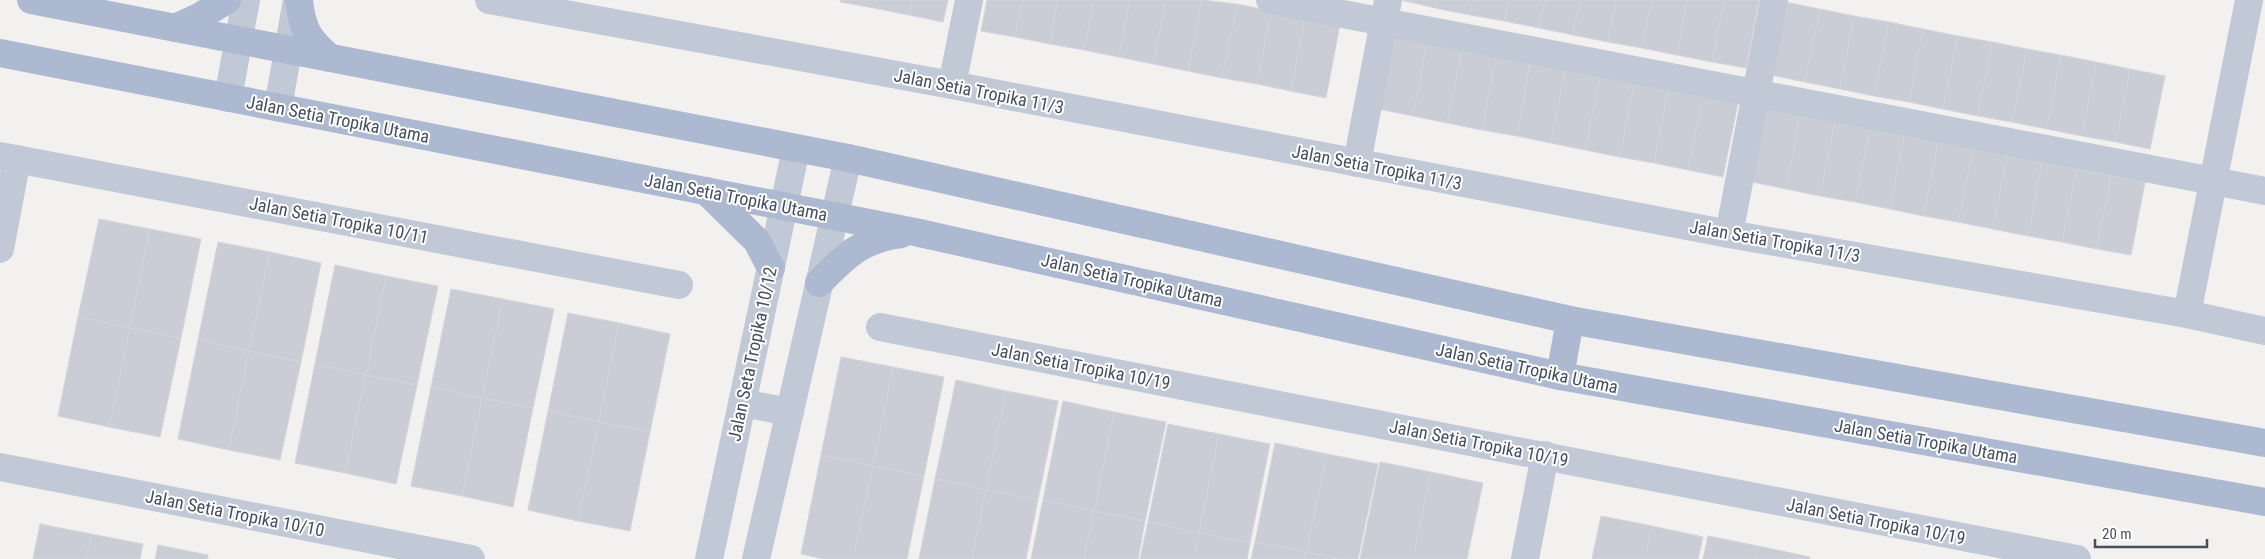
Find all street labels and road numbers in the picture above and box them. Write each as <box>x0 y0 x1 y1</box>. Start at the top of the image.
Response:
street label: Jalan Setia Tropika 11/3 <box>892 64 1066 118</box>
street label: Jalan Setia Tropika Utama <box>245 91 431 147</box>
street label: Jalan Setia Tropika 11/3 <box>1290 140 1464 194</box>
street label: Jalan Setia Tropika Utama <box>643 169 829 225</box>
street label: Jalan Setia Tropika 10/11 <box>248 192 430 248</box>
street label: Jalan Setia Tropika 11/3 <box>1688 216 1862 266</box>
street label: Jalan Setia Tropika Utama <box>1039 249 1225 311</box>
street label: Jalan Seta Tropika 10/12 <box>723 265 781 443</box>
street label: Jalan Setia Tropika 10/19 <box>990 338 1172 394</box>
street label: Jalan Setia Tropika Utama <box>1434 338 1620 398</box>
street label: Jalan Setia Tropika 10/19 <box>1388 415 1570 471</box>
street label: Jalan Setia Tropika Utama <box>1833 415 2019 467</box>
street label: Jalan Setia Tropika 10/10 <box>144 485 326 541</box>
street label: Jalan Setia Tropika 10/19 <box>1785 493 1967 549</box>

